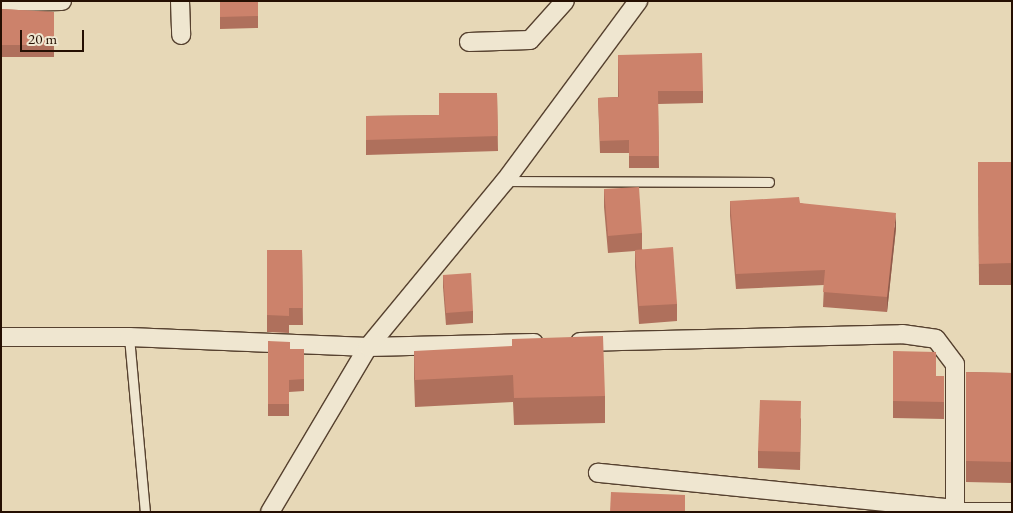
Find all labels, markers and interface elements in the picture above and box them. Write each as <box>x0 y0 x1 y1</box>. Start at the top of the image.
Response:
scale bar <box>22 20 86 52</box>
text: 20 m <box>28 29 57 48</box>

